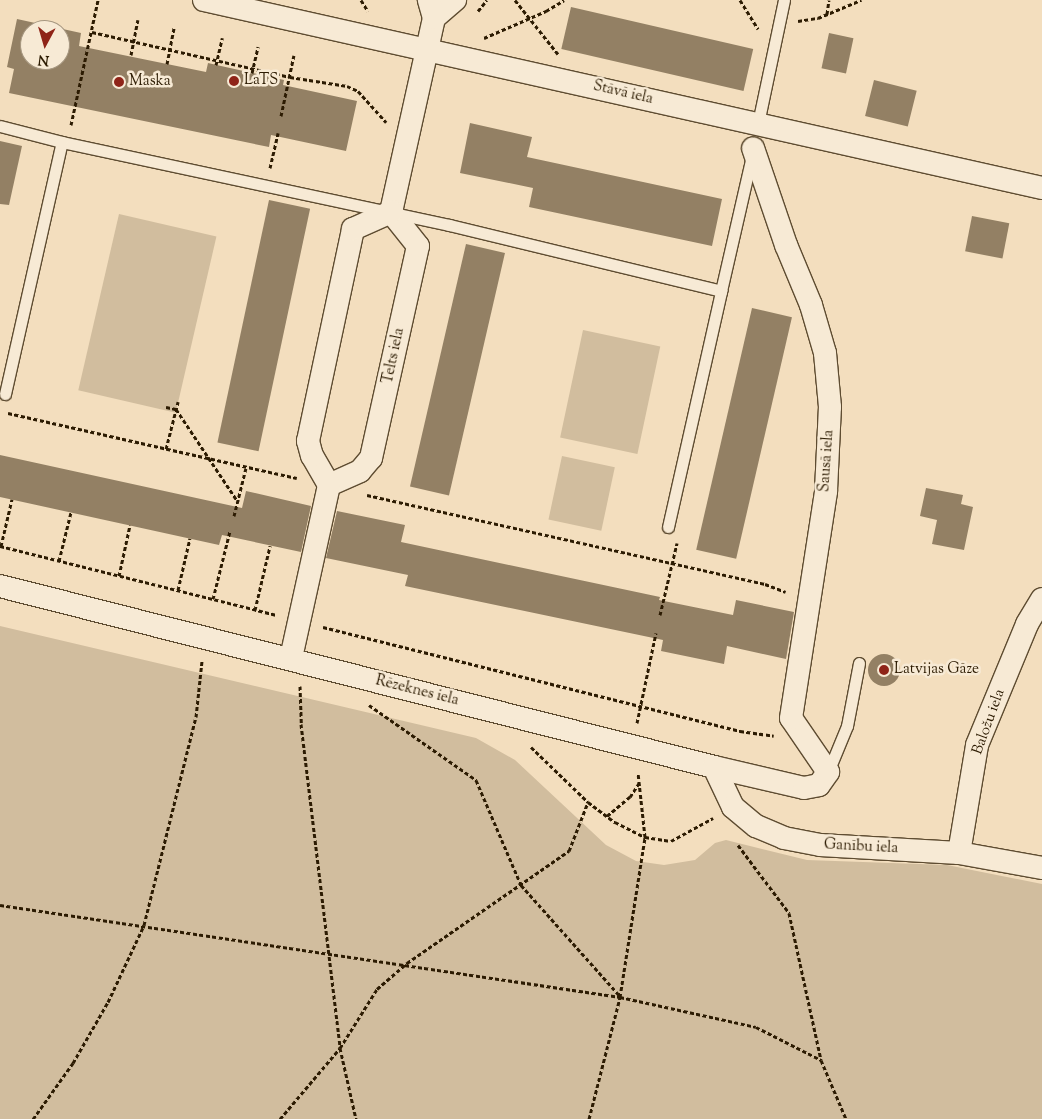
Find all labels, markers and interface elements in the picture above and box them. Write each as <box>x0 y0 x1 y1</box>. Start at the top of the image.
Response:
north arrow <box>20 20 70 70</box>
text: N <box>37 48 50 69</box>
place label: LaTS <box>244 72 278 90</box>
place label: Maska <box>129 73 171 91</box>
marker: LaTS <box>228 75 240 87</box>
marker: Maska <box>113 76 125 88</box>
street label: Stāvā iela <box>591 77 655 109</box>
street label: Telts iela <box>379 326 409 386</box>
street label: Sausā iela <box>816 429 838 493</box>
place label: Latvijas Gāze <box>894 661 979 679</box>
marker: Latvijas Gāze <box>878 664 890 676</box>
street label: Rēzeknes iela <box>374 672 460 710</box>
street label: Baložu iela <box>969 687 1009 757</box>
street label: Ganību iela <box>823 836 899 858</box>

